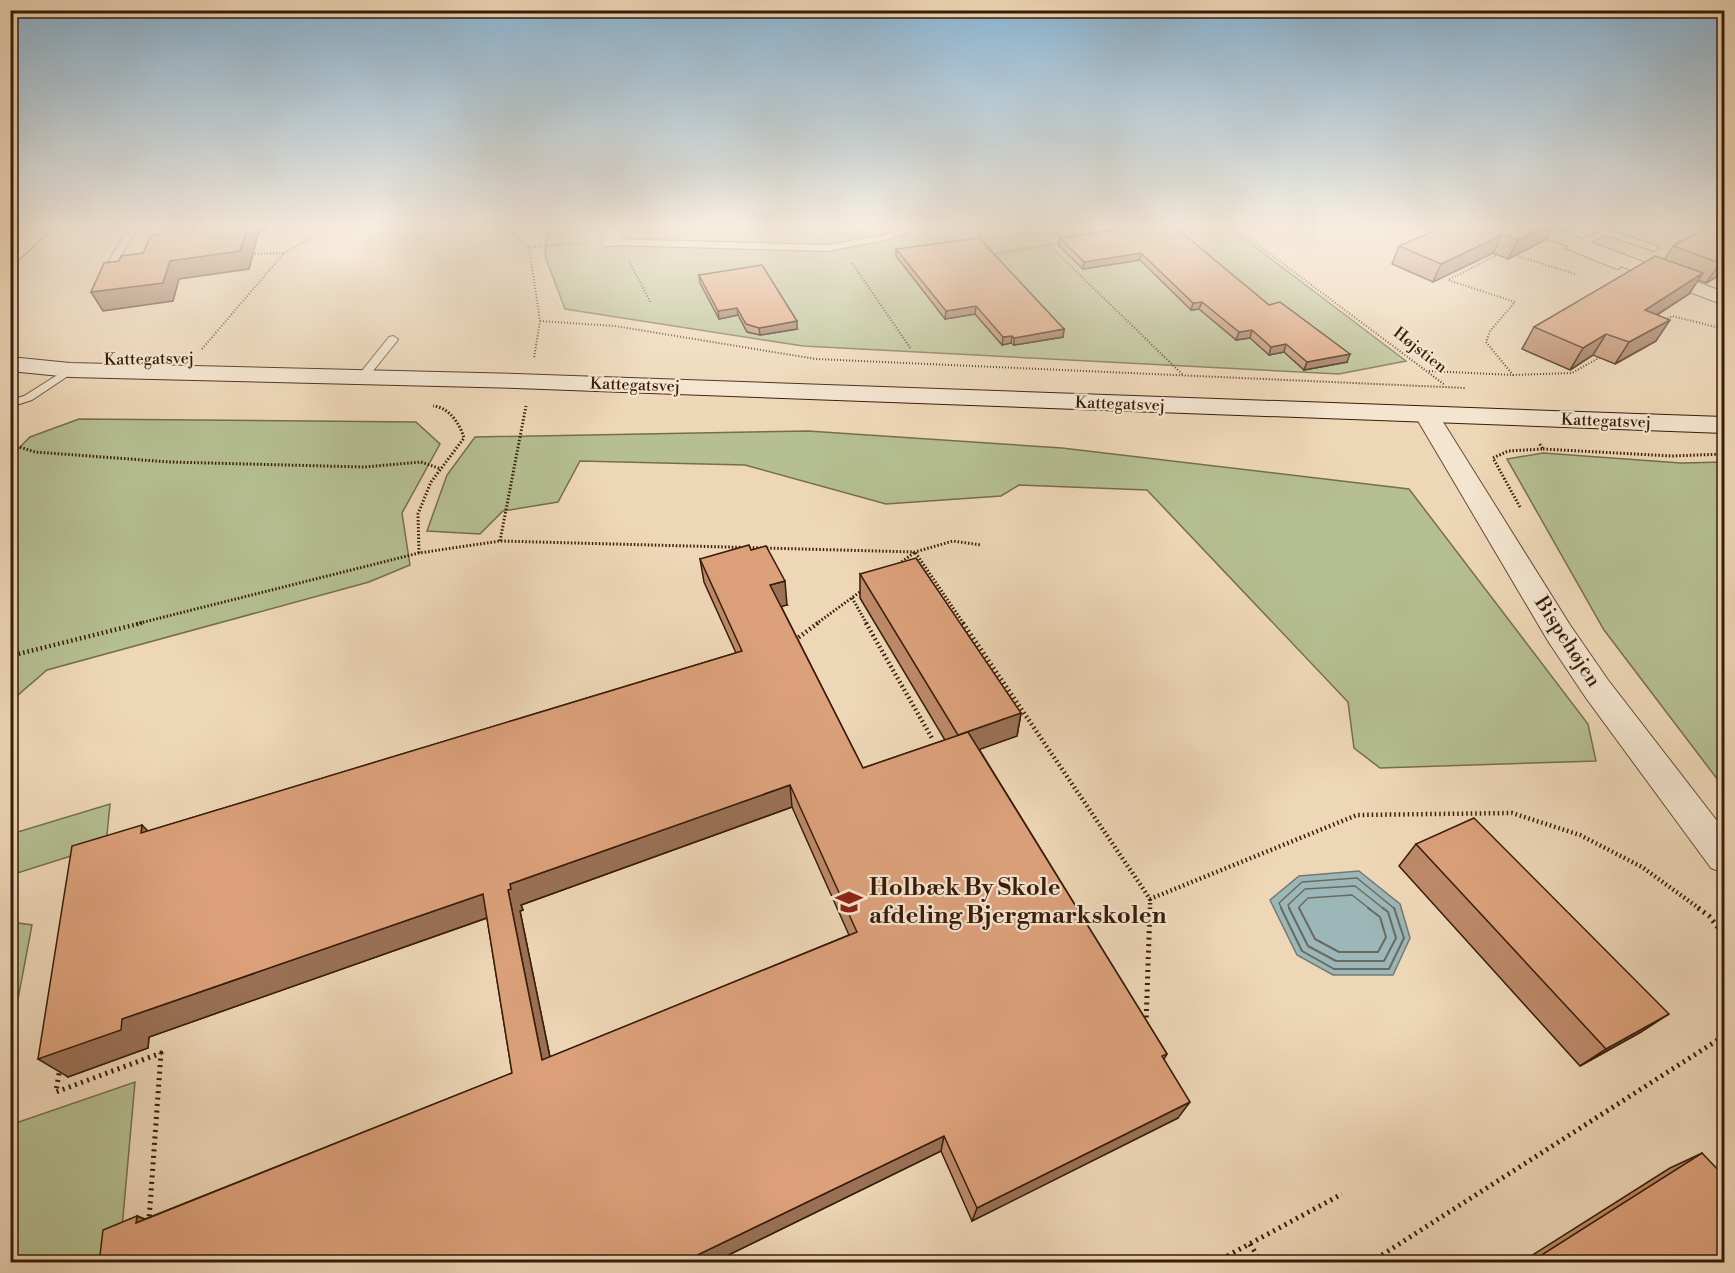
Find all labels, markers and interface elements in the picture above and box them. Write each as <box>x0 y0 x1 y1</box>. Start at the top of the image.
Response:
street label: Højstien <box>1389 323 1451 377</box>
street label: Kattegatsvej <box>104 348 194 370</box>
street label: Kattegatsvej <box>590 373 680 397</box>
street label: Kattegatsvej <box>1075 392 1165 416</box>
street label: Kattegatsvej <box>1561 409 1651 433</box>
street label: Bispehøjen <box>1528 591 1606 692</box>
place label: Holbæk By Skole afdeling Bjergmarkskolen <box>869 873 1167 931</box>
school or university icon: Holbæk By Skole afdeling Bjergmarkskolen <box>834 887 864 917</box>

